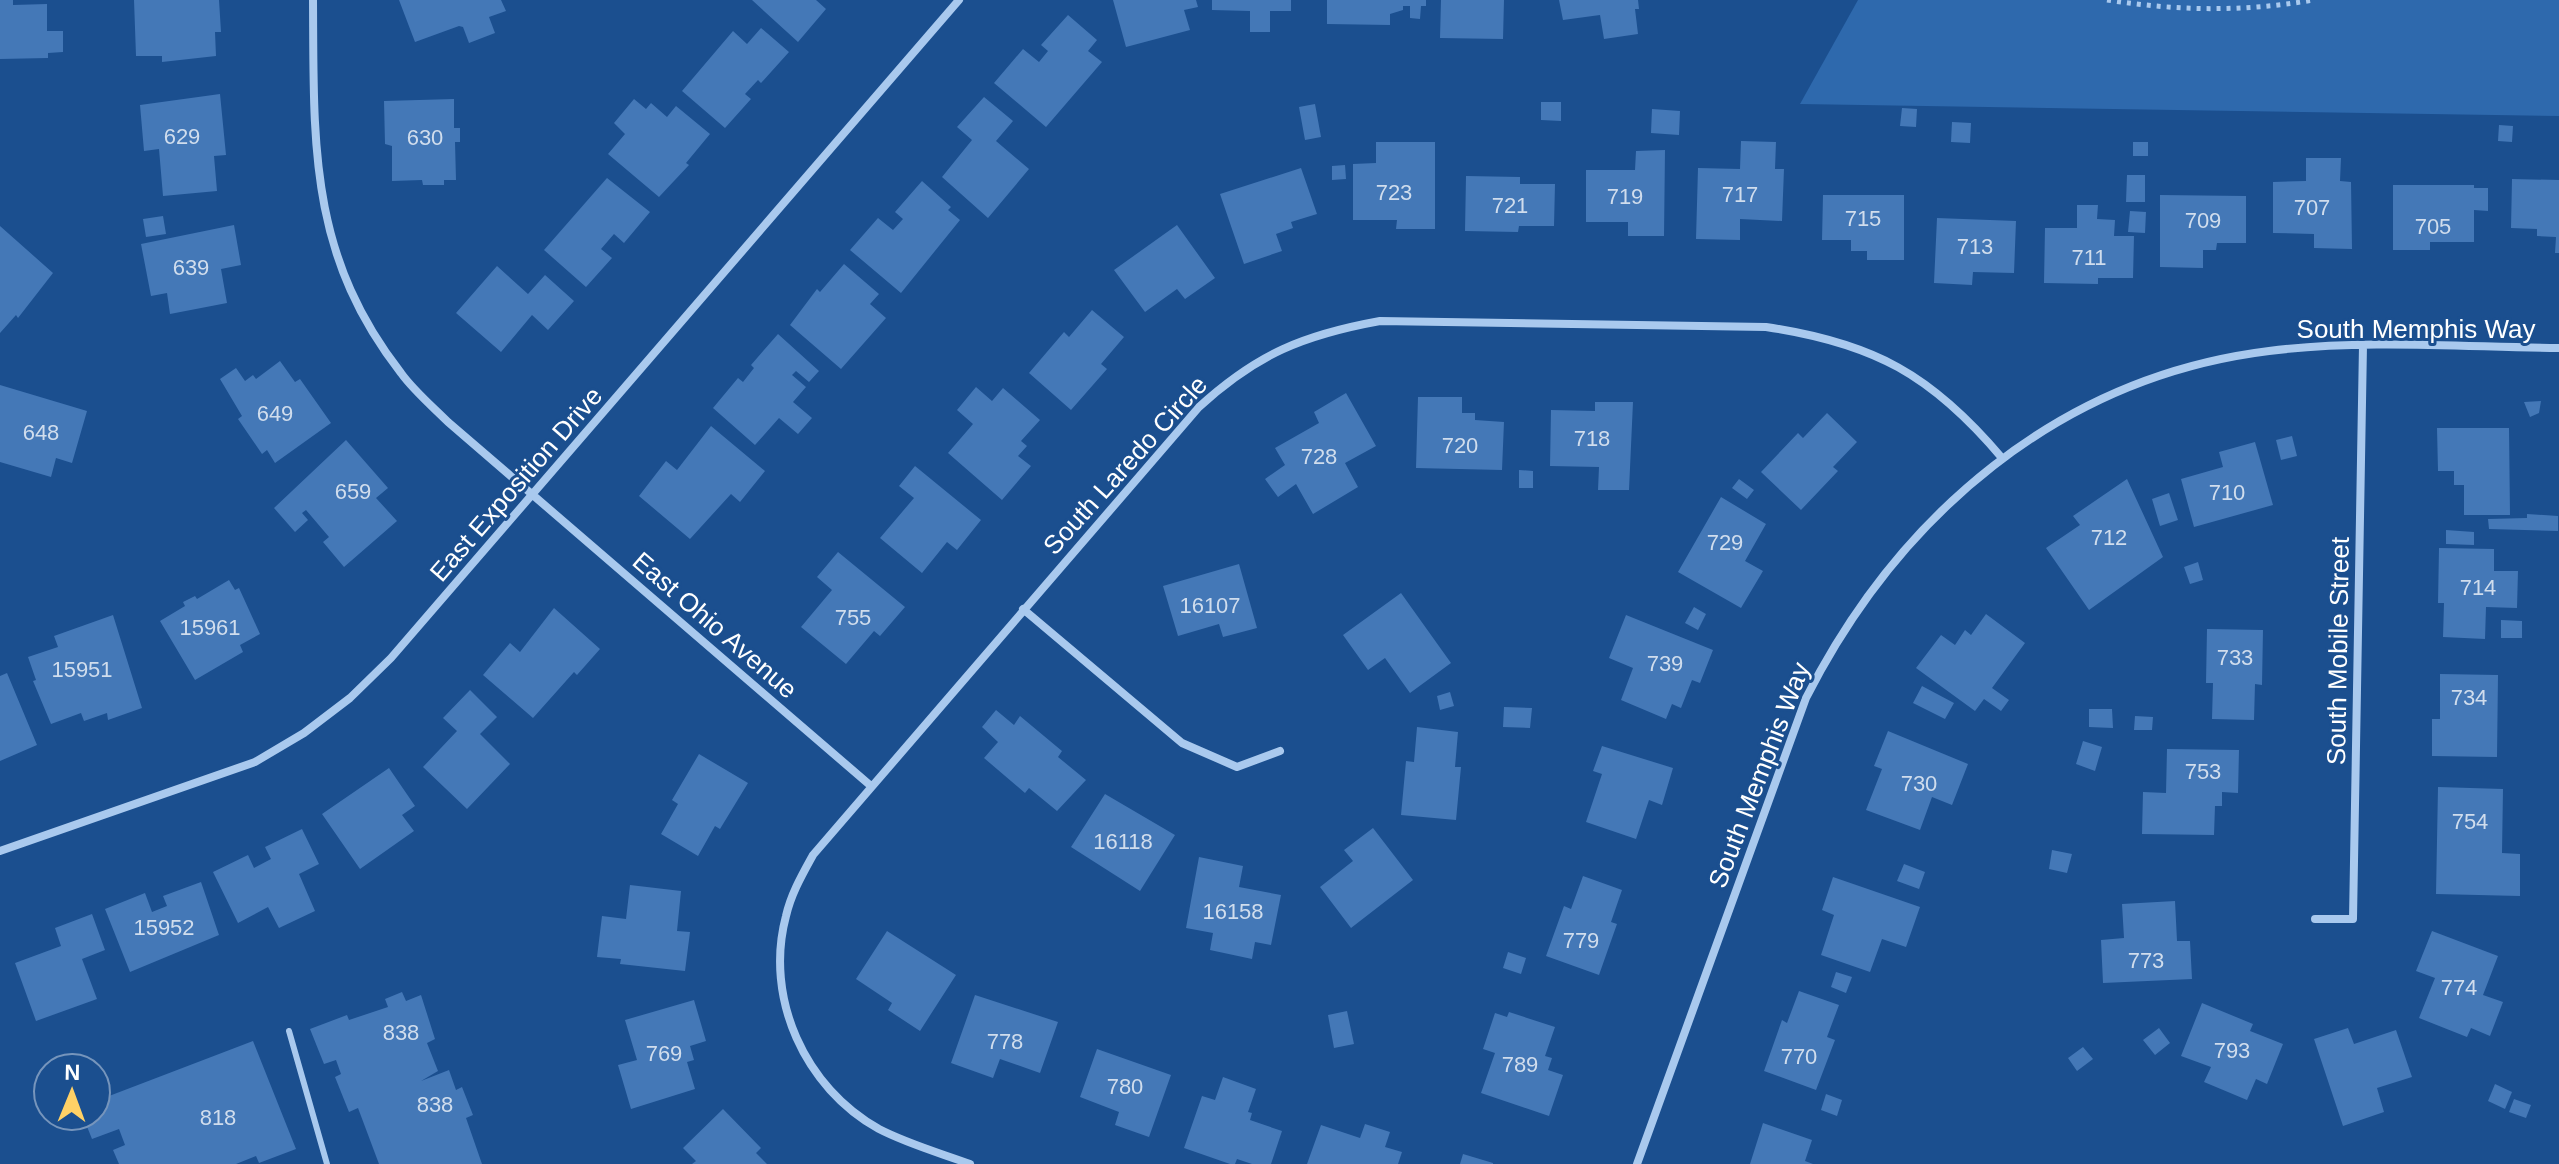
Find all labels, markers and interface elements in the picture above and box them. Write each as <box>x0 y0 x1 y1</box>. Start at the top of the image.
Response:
house number: 629 <box>164 124 200 149</box>
house number: 630 <box>407 125 443 150</box>
house number: 723 <box>1376 180 1412 205</box>
house number: 717 <box>1722 182 1758 207</box>
house number: 719 <box>1607 184 1643 209</box>
house number: 721 <box>1492 193 1528 218</box>
house number: 707 <box>2294 195 2330 220</box>
house number: 715 <box>1845 206 1881 231</box>
house number: 709 <box>2185 208 2221 233</box>
house number: 705 <box>2415 214 2451 239</box>
house number: 713 <box>1957 234 1993 259</box>
house number: 711 <box>2071 245 2107 270</box>
house number: 639 <box>173 255 209 280</box>
street label: South Memphis Way <box>2297 314 2535 344</box>
street label: South Laredo Circle <box>1037 370 1213 560</box>
street label: East Exposition Drive <box>424 381 608 587</box>
house number: 649 <box>257 401 293 426</box>
house number: 648 <box>23 420 59 445</box>
house number: 718 <box>1574 426 1610 451</box>
house number: 720 <box>1442 433 1478 458</box>
house number: 728 <box>1301 444 1337 469</box>
house number: 659 <box>335 479 371 504</box>
house number: 710 <box>2209 480 2245 505</box>
house number: 712 <box>2091 525 2127 550</box>
house number: 729 <box>1707 530 1743 555</box>
street label: South Mobile Street <box>2321 536 2355 765</box>
street label: East Ohio Avenue <box>627 546 803 704</box>
house number: 714 <box>2460 575 2496 600</box>
house number: 16107 <box>1179 593 1241 618</box>
house number: 755 <box>835 605 871 630</box>
house number: 15961 <box>179 615 241 640</box>
house number: 733 <box>2217 645 2253 670</box>
house number: 739 <box>1647 651 1683 676</box>
house number: 15951 <box>51 657 113 682</box>
street label: South Memphis Way <box>1702 658 1816 892</box>
house number: 734 <box>2451 685 2487 710</box>
house number: 753 <box>2185 759 2221 784</box>
house number: 730 <box>1901 771 1937 796</box>
house number: 754 <box>2452 809 2488 834</box>
house number: 16118 <box>1093 829 1153 854</box>
house number: 16158 <box>1202 899 1264 924</box>
house number: 15952 <box>133 915 195 940</box>
house number: 779 <box>1563 928 1599 953</box>
house number: 773 <box>2128 948 2164 973</box>
house number: 774 <box>2441 975 2477 1000</box>
house number: 838 <box>383 1020 419 1045</box>
house number: 778 <box>987 1029 1023 1054</box>
house number: 793 <box>2214 1038 2250 1063</box>
house number: 769 <box>646 1041 682 1066</box>
house number: 770 <box>1781 1044 1817 1069</box>
north arrow <box>32 1052 112 1132</box>
house number: 789 <box>1502 1052 1538 1077</box>
text: N <box>64 1060 81 1085</box>
house number: 780 <box>1107 1074 1143 1099</box>
house number: 838 <box>417 1092 453 1117</box>
house number: 818 <box>200 1105 236 1130</box>

